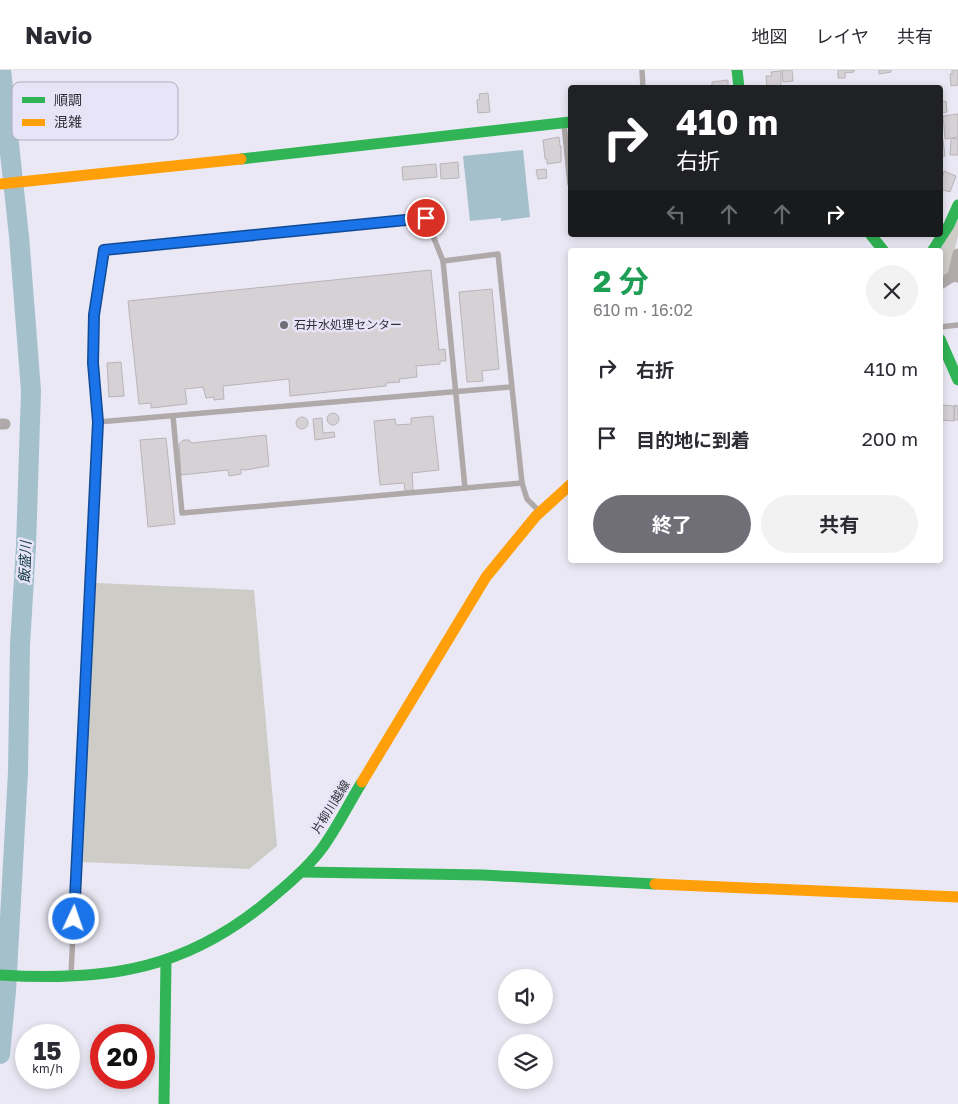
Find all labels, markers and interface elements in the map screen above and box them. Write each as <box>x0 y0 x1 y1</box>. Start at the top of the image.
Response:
text: Navio <box>25 20 92 49</box>
text: 地図 <box>752 25 788 47</box>
text: レイヤ <box>816 25 869 47</box>
text: 共有 <box>897 25 933 47</box>
legend <box>12 82 178 140</box>
text: 順調 <box>54 91 82 108</box>
text: 410 m <box>676 101 778 143</box>
icon: right <box>593 105 658 170</box>
text: 混雑 <box>54 113 82 130</box>
text: 右折 <box>676 147 720 174</box>
pin <box>405 197 447 239</box>
icon: left <box>662 200 690 228</box>
icon: ahead <box>715 200 743 228</box>
icon: ahead <box>768 200 796 228</box>
icon: right <box>821 200 849 228</box>
icon: arrive <box>412 204 440 232</box>
text: 2 分 <box>593 263 649 299</box>
button: close <box>866 265 918 317</box>
text: 610 m · 16:02 <box>593 300 693 320</box>
place label: 石井水処理センター <box>294 317 402 332</box>
marker: 石井水処理センター <box>278 319 290 331</box>
icon: right <box>593 354 621 382</box>
text: 410 m <box>864 357 918 380</box>
text: 右折 <box>636 358 674 381</box>
icon: arrive <box>593 424 621 452</box>
text: 200 m <box>862 427 918 450</box>
text: 目的地に到着 <box>636 428 750 451</box>
button: 終了 <box>593 495 751 553</box>
button: 共有 <box>761 495 918 553</box>
water label: 飯盛川 <box>15 539 34 583</box>
street label: 片柳川越線 <box>308 777 353 836</box>
position arrow <box>47 892 99 944</box>
map controls <box>498 969 553 1089</box>
button: sound <box>498 969 553 1024</box>
speed limit sign: 20 <box>90 1024 155 1089</box>
button: layers <box>498 1034 553 1089</box>
text: 15 <box>33 1035 62 1066</box>
text: km/h <box>32 1061 63 1076</box>

